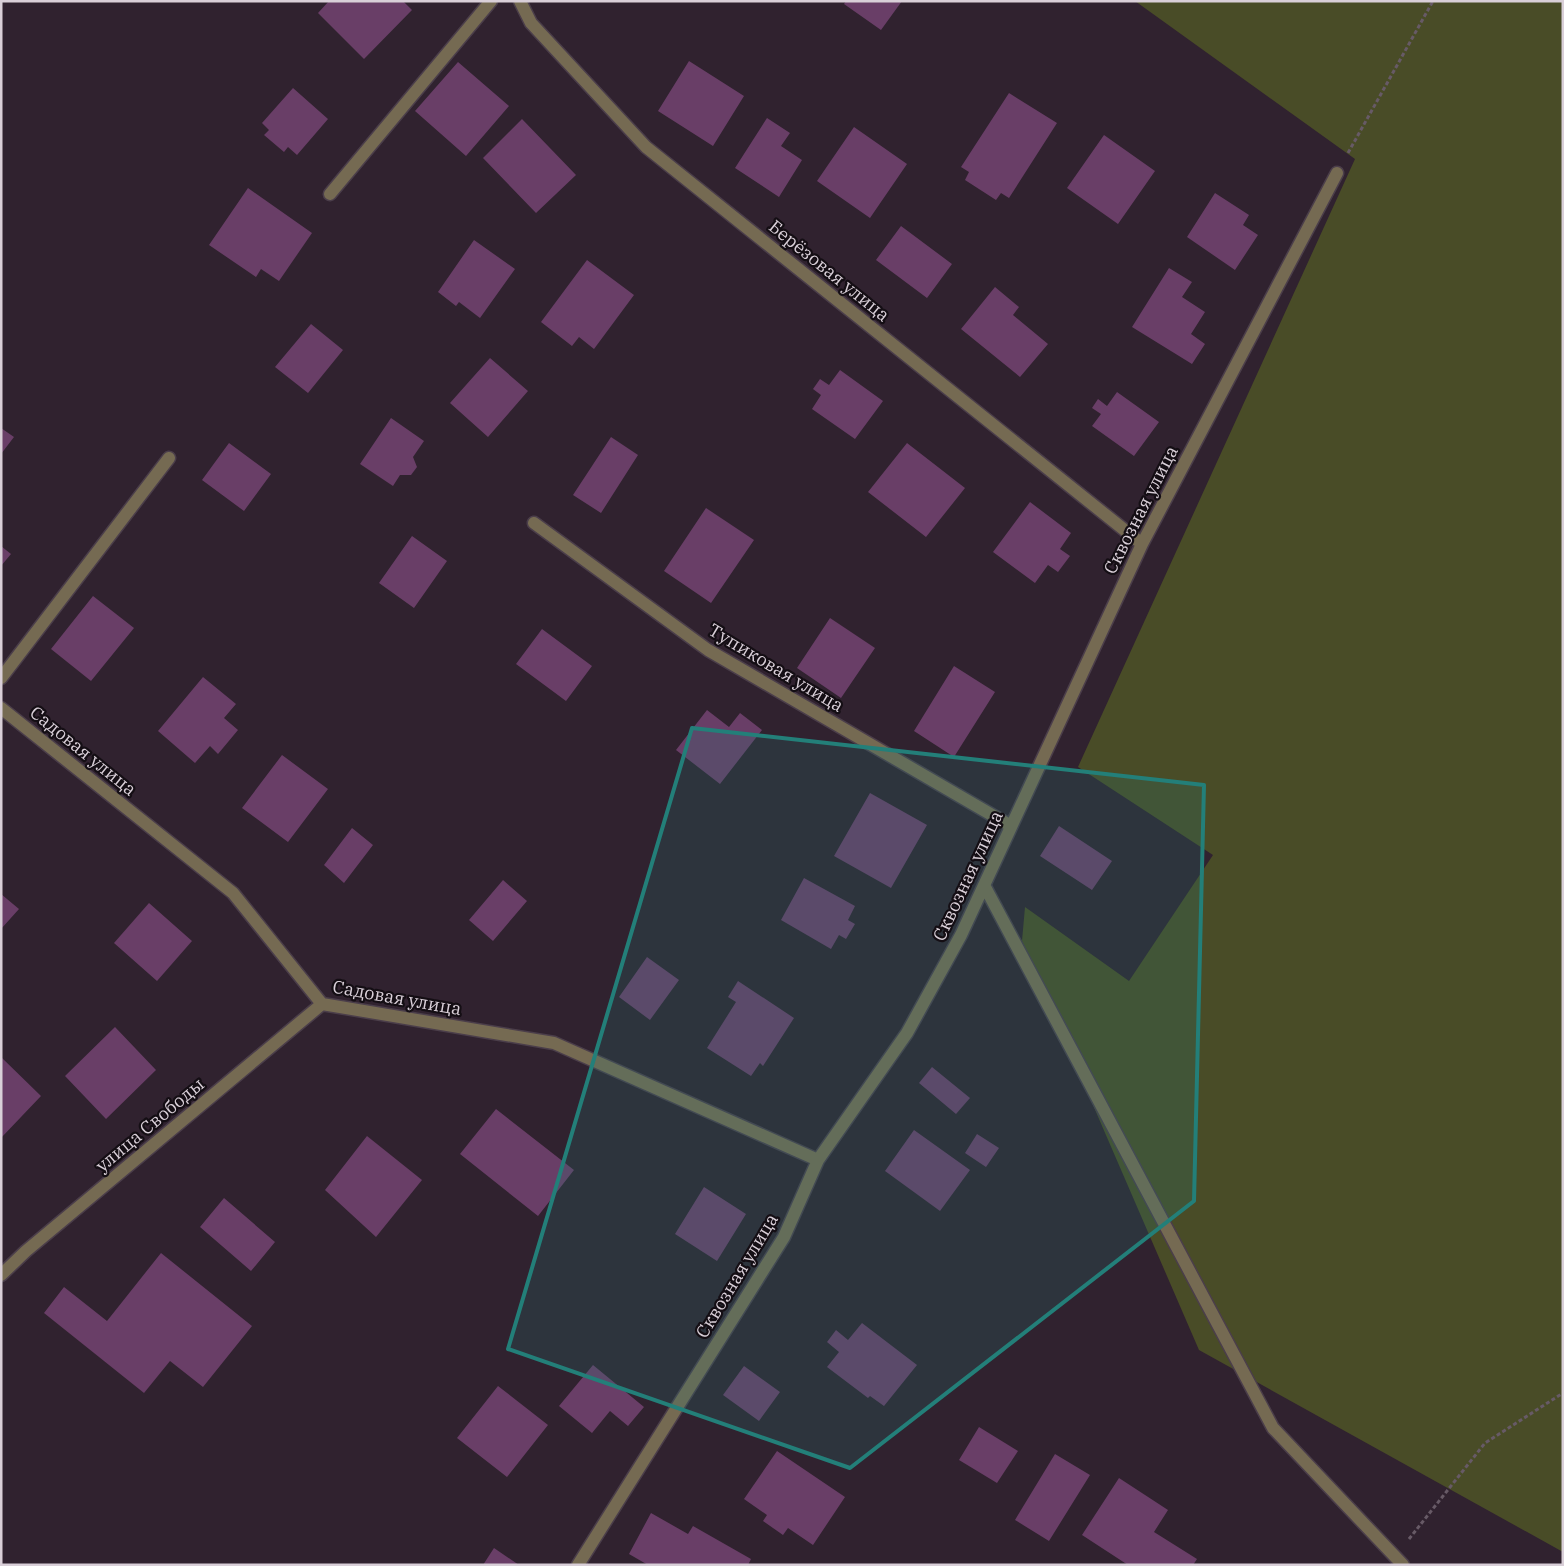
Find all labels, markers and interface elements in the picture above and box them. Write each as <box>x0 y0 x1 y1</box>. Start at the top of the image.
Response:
street label: Берёзовая улица <box>764 215 895 326</box>
street label: Сквозная улица <box>1098 442 1183 578</box>
street label: Тупиковая улица <box>705 618 848 717</box>
street label: Садовая улица <box>25 701 141 801</box>
street label: Сквозная улица <box>927 807 1008 945</box>
street label: Садовая улица <box>331 975 463 1020</box>
street label: улица Свободы <box>91 1072 209 1177</box>
street label: Сквозная улица <box>690 1209 783 1342</box>

